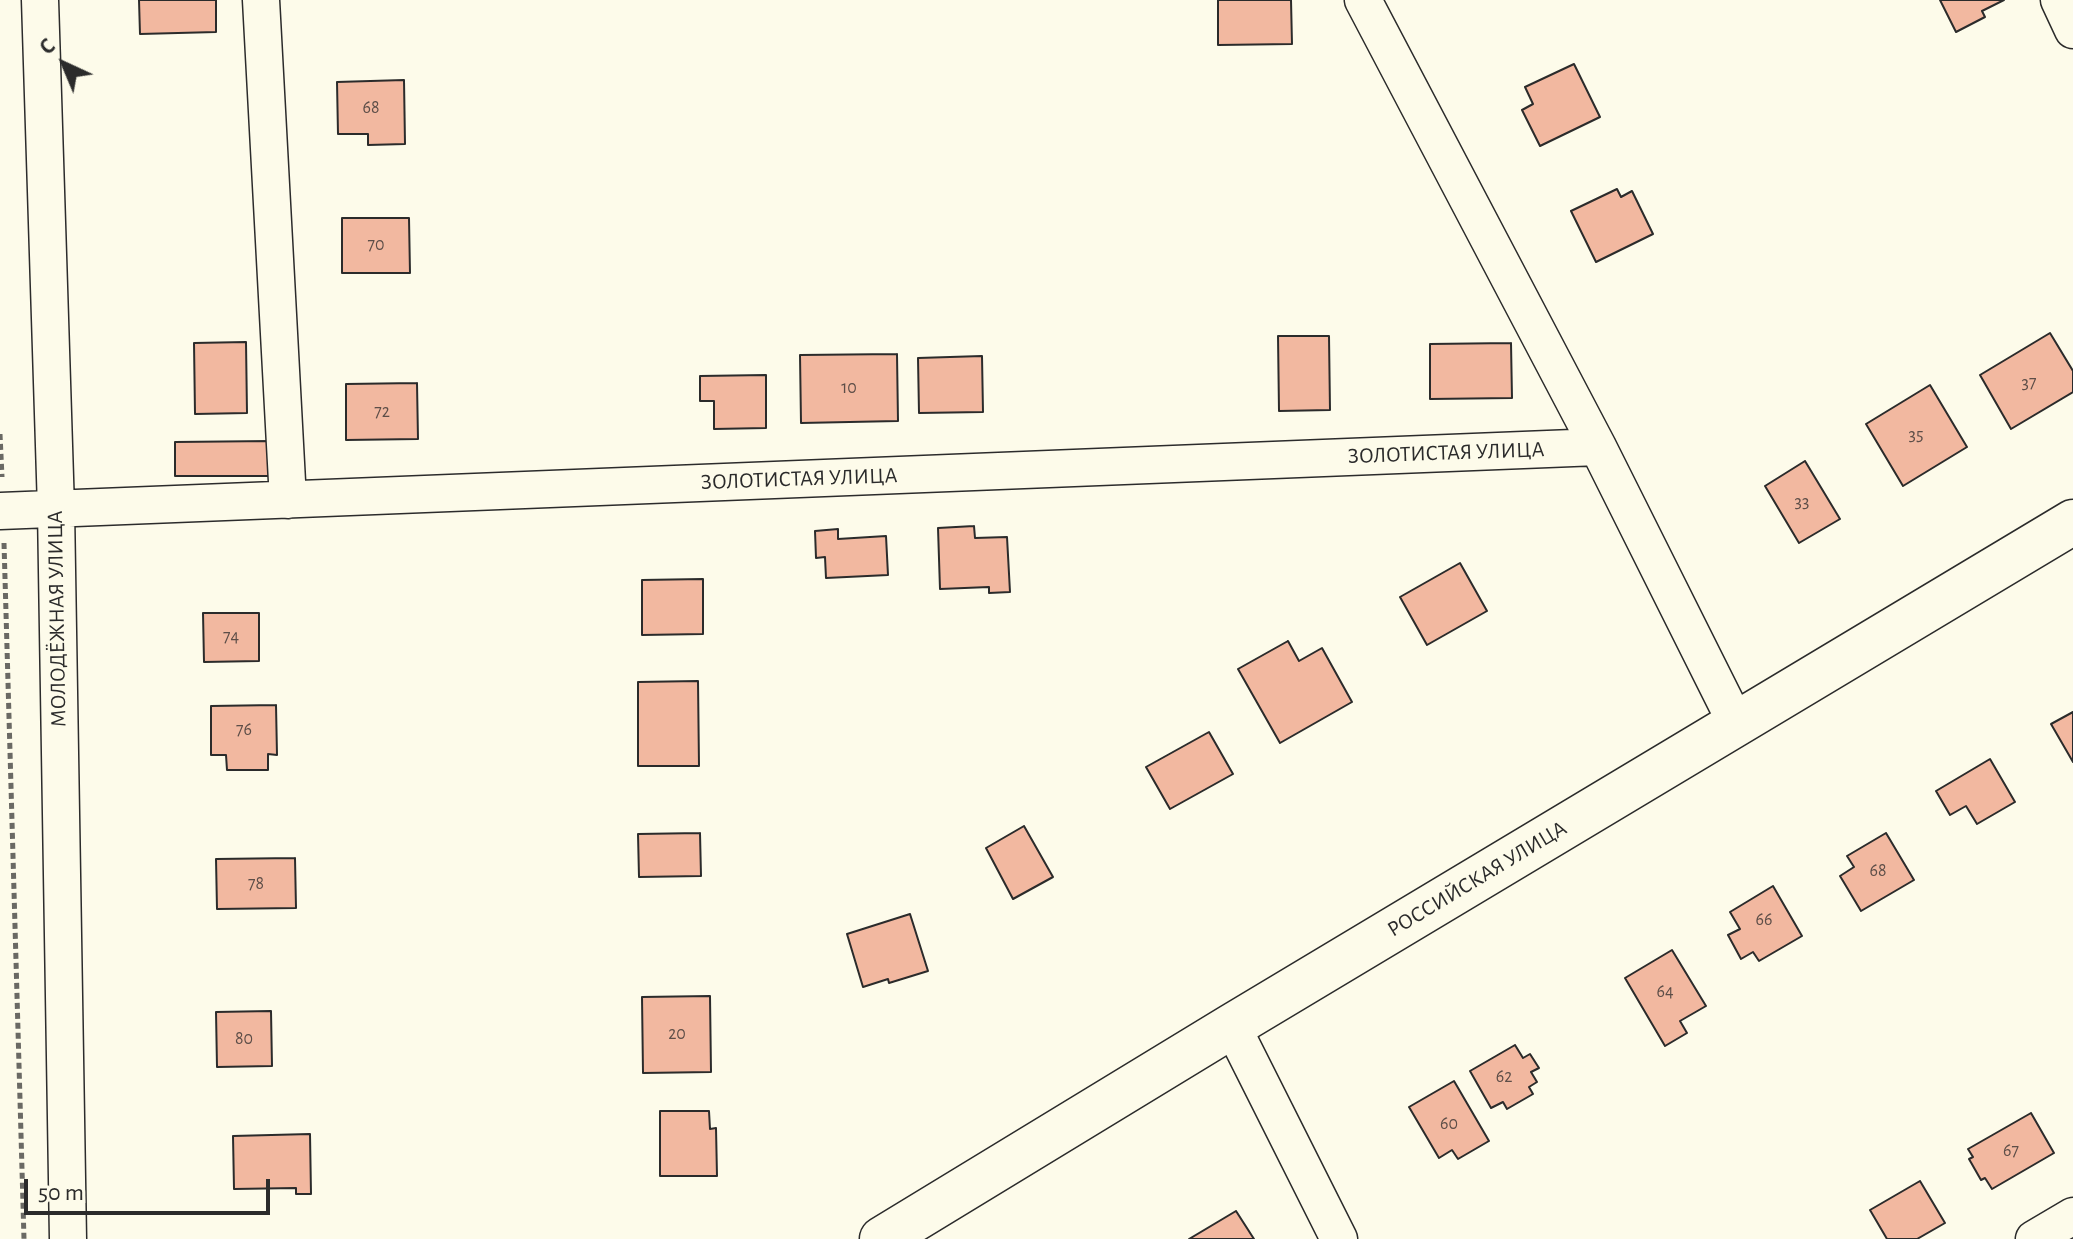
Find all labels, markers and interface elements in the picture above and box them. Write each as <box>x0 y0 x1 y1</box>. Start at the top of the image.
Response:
north arrow <box>24 24 104 104</box>
text: С <box>35 35 59 59</box>
house number: 68 <box>363 97 379 119</box>
house number: 70 <box>367 234 385 256</box>
house number: 37 <box>2022 372 2036 394</box>
house number: 10 <box>841 377 857 399</box>
house number: 72 <box>374 401 390 423</box>
house number: 35 <box>1909 424 1923 446</box>
street label: ЗОЛОТИСТАЯ УЛИЦА <box>1347 436 1545 470</box>
street label: ЗОЛОТИСТАЯ УЛИЦА <box>700 462 898 496</box>
house number: 33 <box>1795 491 1809 513</box>
street label: МОЛОДЁЖНАЯ УЛИЦА <box>42 510 72 728</box>
house number: 74 <box>223 626 239 648</box>
house number: 76 <box>236 719 252 741</box>
street label: РОССИЙСКАЯ УЛИЦА <box>1383 815 1571 943</box>
house number: 68 <box>1870 860 1886 882</box>
house number: 78 <box>248 873 264 895</box>
house number: 66 <box>1756 909 1772 931</box>
house number: 64 <box>1656 981 1674 1003</box>
house number: 20 <box>668 1023 686 1045</box>
house number: 80 <box>235 1028 253 1050</box>
house number: 62 <box>1496 1066 1512 1088</box>
house number: 60 <box>1440 1113 1458 1135</box>
house number: 67 <box>2003 1140 2019 1162</box>
scale bar <box>28 1163 274 1213</box>
text: 50 m <box>38 1181 84 1205</box>

